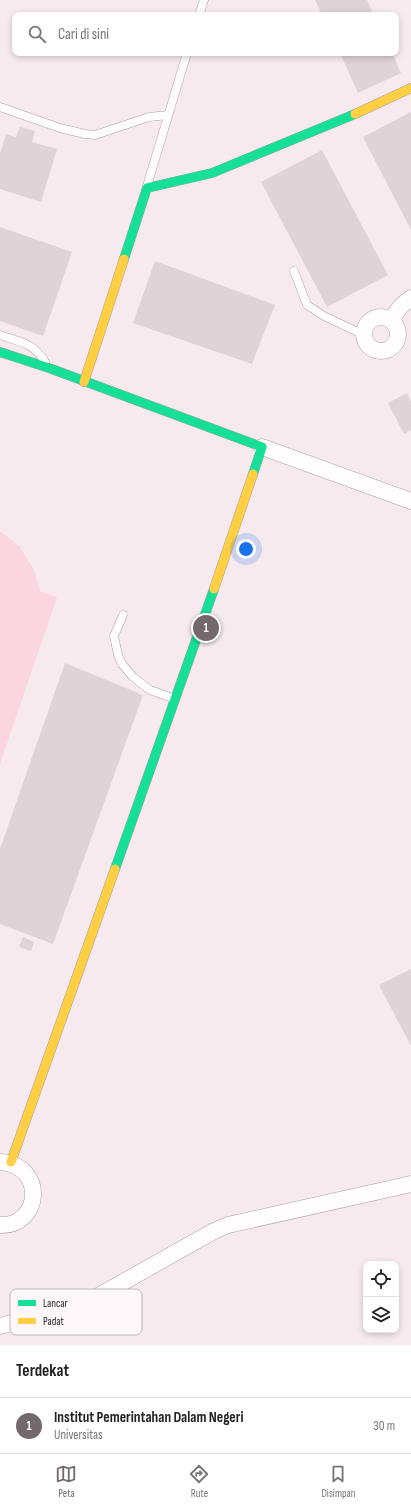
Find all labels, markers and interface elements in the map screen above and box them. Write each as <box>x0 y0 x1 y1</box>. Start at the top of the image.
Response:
search box <box>12 12 399 56</box>
icon: search <box>26 23 48 45</box>
text: Cari di sini <box>58 25 109 44</box>
your location <box>236 539 256 559</box>
pin: 1 <box>193 613 219 643</box>
map controls <box>363 1261 399 1333</box>
button: locate <box>363 1261 399 1297</box>
legend <box>10 1289 142 1335</box>
text: Lancar <box>43 1297 68 1310</box>
button: layers <box>363 1297 399 1333</box>
text: Padat <box>43 1315 65 1328</box>
text: Terdekat <box>16 1361 69 1381</box>
text: Institut Pemerintahan Dalam Negeri <box>54 1408 243 1427</box>
text: 1 <box>26 1418 32 1434</box>
text: 30 m <box>373 1418 395 1434</box>
text: Universitas <box>54 1427 103 1443</box>
tab: Peta <box>55 1463 77 1500</box>
tab: Rute <box>188 1463 210 1500</box>
tab: Disimpan <box>321 1463 355 1500</box>

